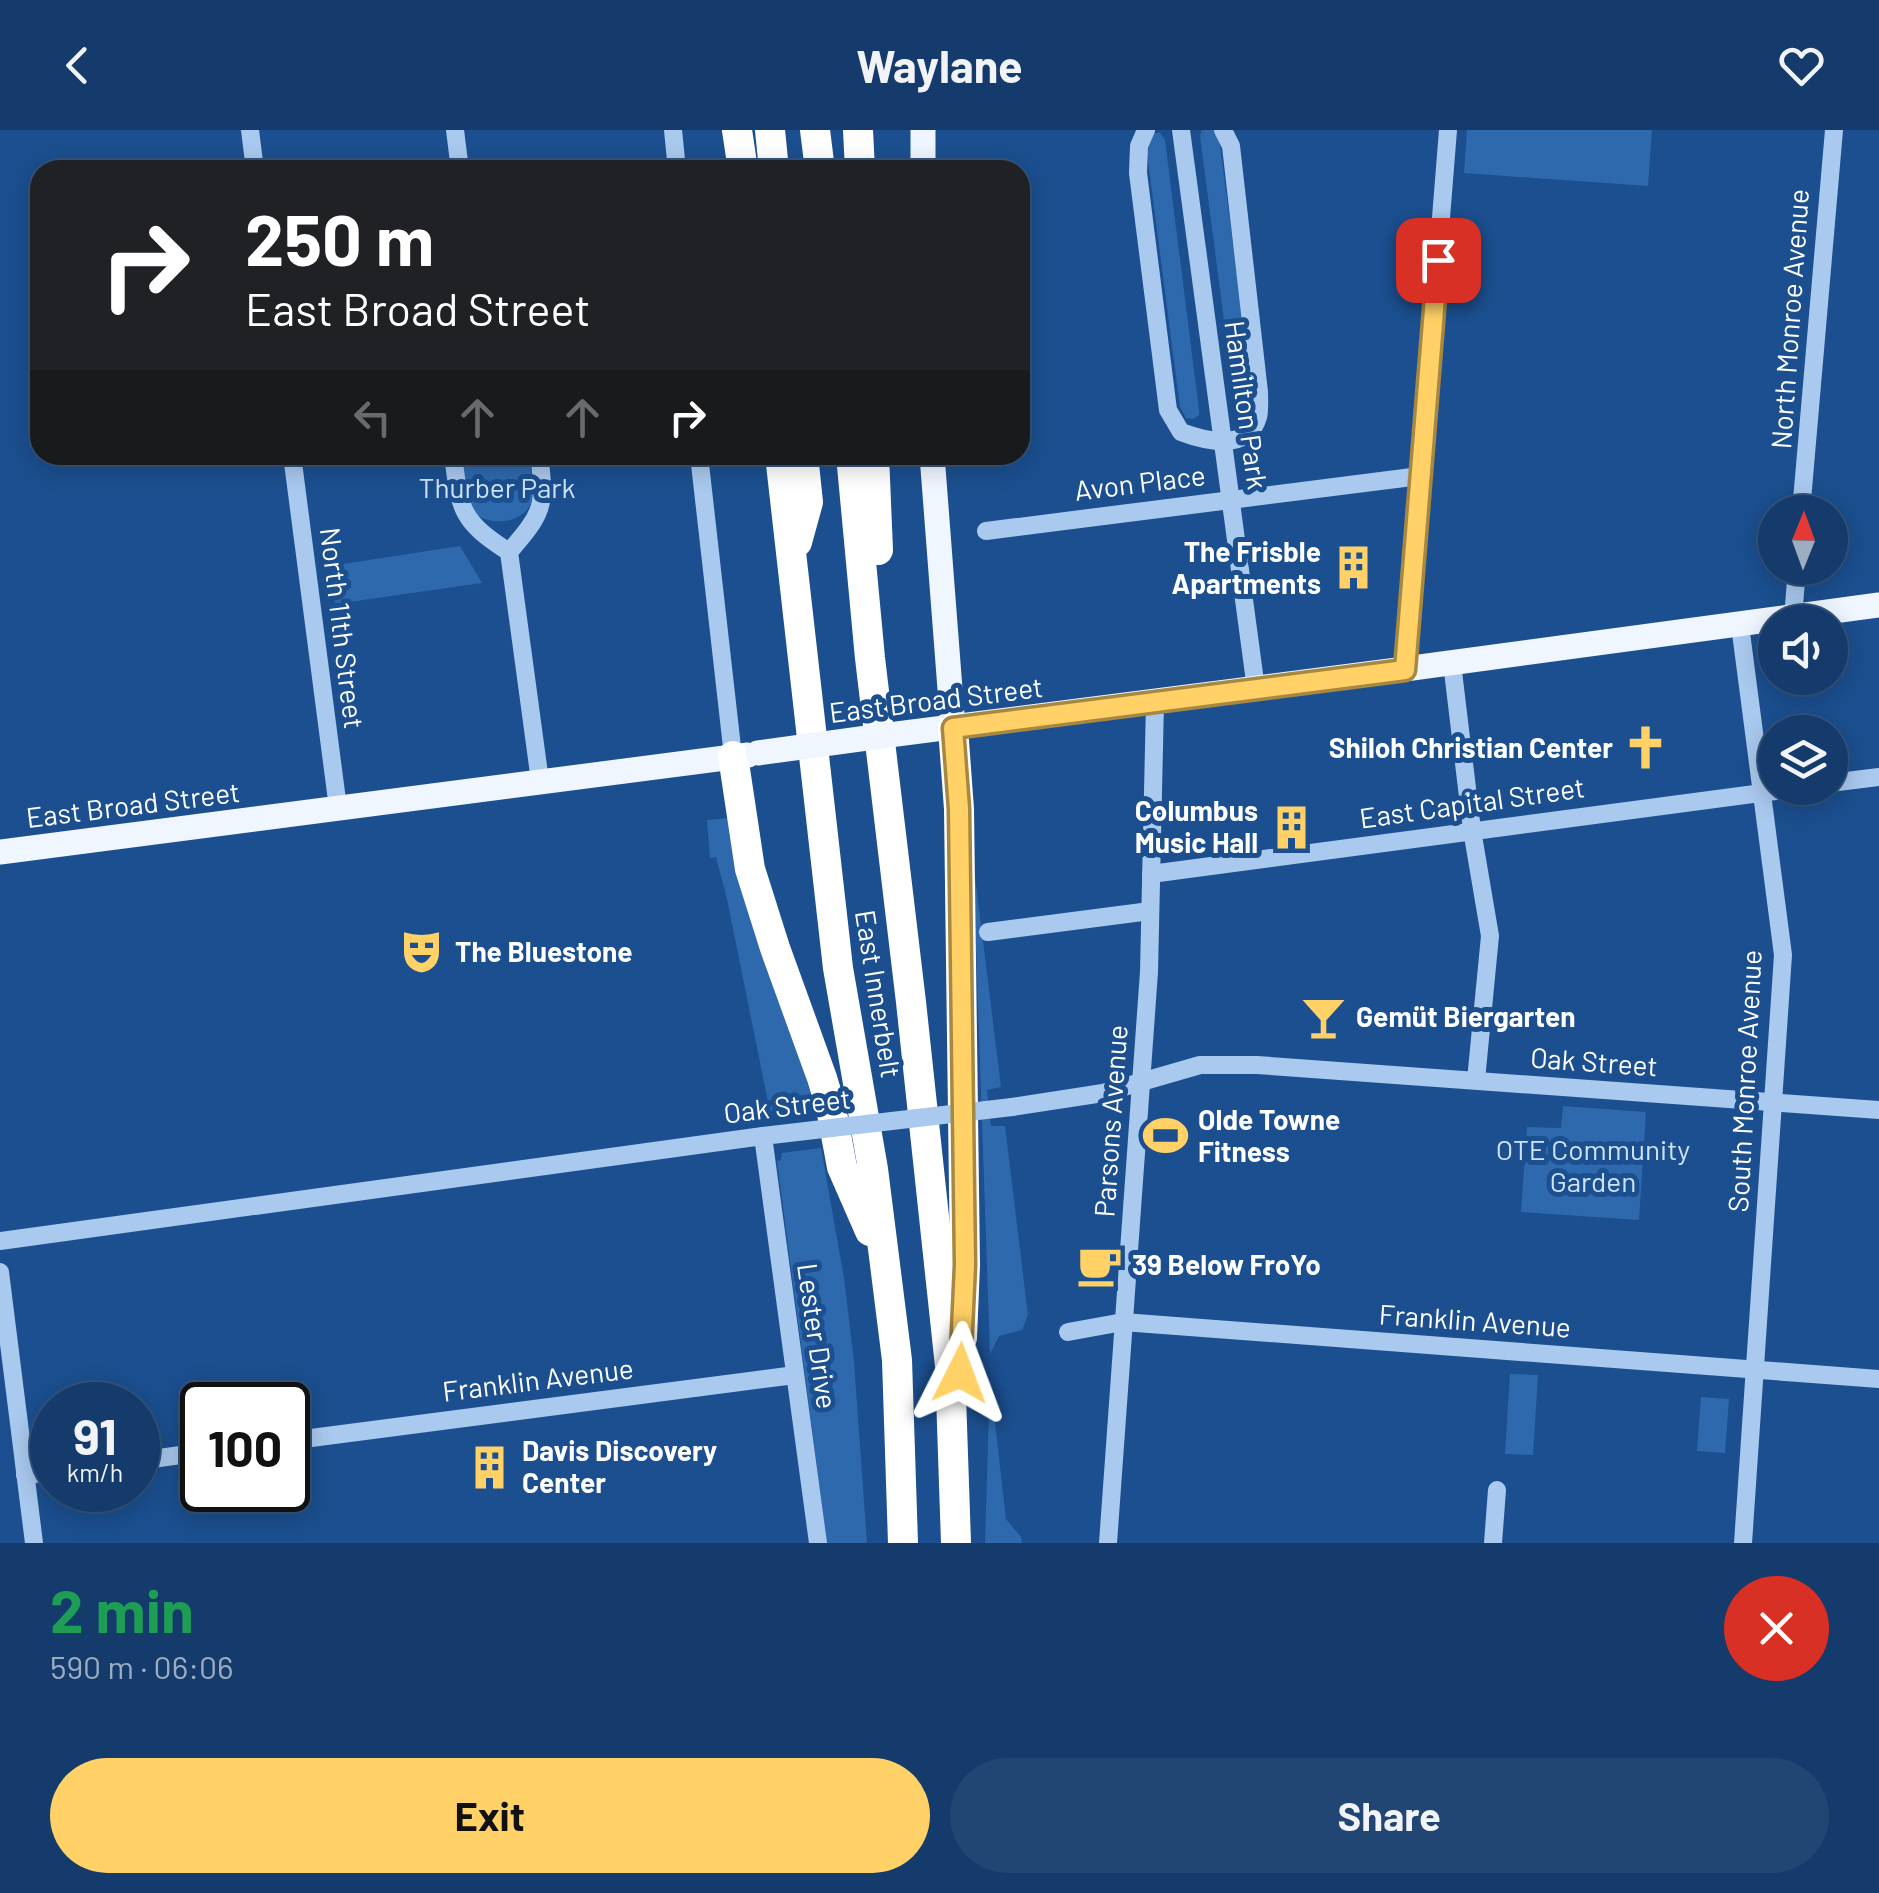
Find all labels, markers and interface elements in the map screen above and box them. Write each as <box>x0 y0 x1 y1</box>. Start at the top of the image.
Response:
icon: back <box>50 38 105 93</box>
text: Waylane <box>856 38 1023 92</box>
icon: heart <box>1774 38 1829 93</box>
street label: North Monroe Avenue <box>1763 188 1815 450</box>
text: 250 m <box>245 196 434 280</box>
icon: right <box>80 200 210 330</box>
pin <box>1396 218 1481 303</box>
icon: arrive <box>1411 233 1466 288</box>
text: East Broad Street <box>245 281 591 335</box>
street label: Hamilton Park <box>1218 318 1276 491</box>
icon: left <box>345 390 400 445</box>
icon: ahead <box>450 390 505 445</box>
icon: ahead <box>555 390 610 445</box>
icon: right <box>660 390 715 445</box>
street label: Avon Place <box>1072 457 1207 507</box>
park label: Thurber Park <box>418 470 576 504</box>
north arrow <box>1758 495 1848 585</box>
map controls <box>1758 495 1848 805</box>
street label: North 11th Street <box>314 525 372 731</box>
place label: The Frisble Apartments <box>1171 534 1321 600</box>
building icon: The Frisble Apartments <box>1330 544 1378 592</box>
button: sound <box>1758 605 1848 695</box>
street label: East Broad Street <box>827 669 1045 729</box>
button: layers <box>1758 715 1848 805</box>
church icon: Shiloh Christian Center <box>1622 724 1670 772</box>
place label: Shiloh Christian Center <box>1329 730 1613 764</box>
street label: East Capital Street <box>1357 769 1587 835</box>
street label: East Broad Street <box>24 774 242 834</box>
place label: Columbus Music Hall <box>1135 793 1258 859</box>
building icon: Columbus Music Hall <box>1267 803 1315 851</box>
street label: East Innerbelt <box>849 907 909 1080</box>
theatre icon: The Bluestone <box>398 928 446 976</box>
place label: The Bluestone <box>455 934 633 968</box>
street label: South Monroe Avenue <box>1720 949 1768 1213</box>
bar icon: Gemüt Biergarten <box>1299 993 1347 1041</box>
place label: Gemüt Biergarten <box>1356 999 1576 1033</box>
street label: Parsons Avenue <box>1086 1024 1134 1218</box>
street label: Oak Street <box>1529 1040 1659 1082</box>
street label: Oak Street <box>721 1080 852 1130</box>
place label: Olde Towne Fitness <box>1198 1102 1340 1168</box>
sports icon: Olde Towne Fitness <box>1141 1112 1189 1160</box>
park label: OTE Community Garden <box>1496 1132 1690 1198</box>
cafe icon: 39 Below FroYo <box>1075 1241 1123 1289</box>
place label: 39 Below FroYo <box>1132 1247 1321 1281</box>
street label: Lester Drive <box>791 1261 845 1411</box>
street label: Franklin Avenue <box>1378 1296 1572 1344</box>
position arrow <box>908 1321 1012 1425</box>
street label: Franklin Avenue <box>440 1350 635 1408</box>
speed limit sign: 100 <box>180 1382 310 1512</box>
text: 91 <box>73 1405 117 1465</box>
place label: Davis Discovery Center <box>522 1433 717 1499</box>
building icon: Davis Discovery Center <box>465 1443 513 1491</box>
text: km/h <box>67 1457 123 1487</box>
text: 2 min <box>50 1573 194 1645</box>
button: close <box>1724 1576 1829 1681</box>
text: 590 m · 06:06 <box>50 1647 234 1685</box>
button: Exit <box>50 1758 930 1873</box>
button: Share <box>950 1758 1829 1873</box>

